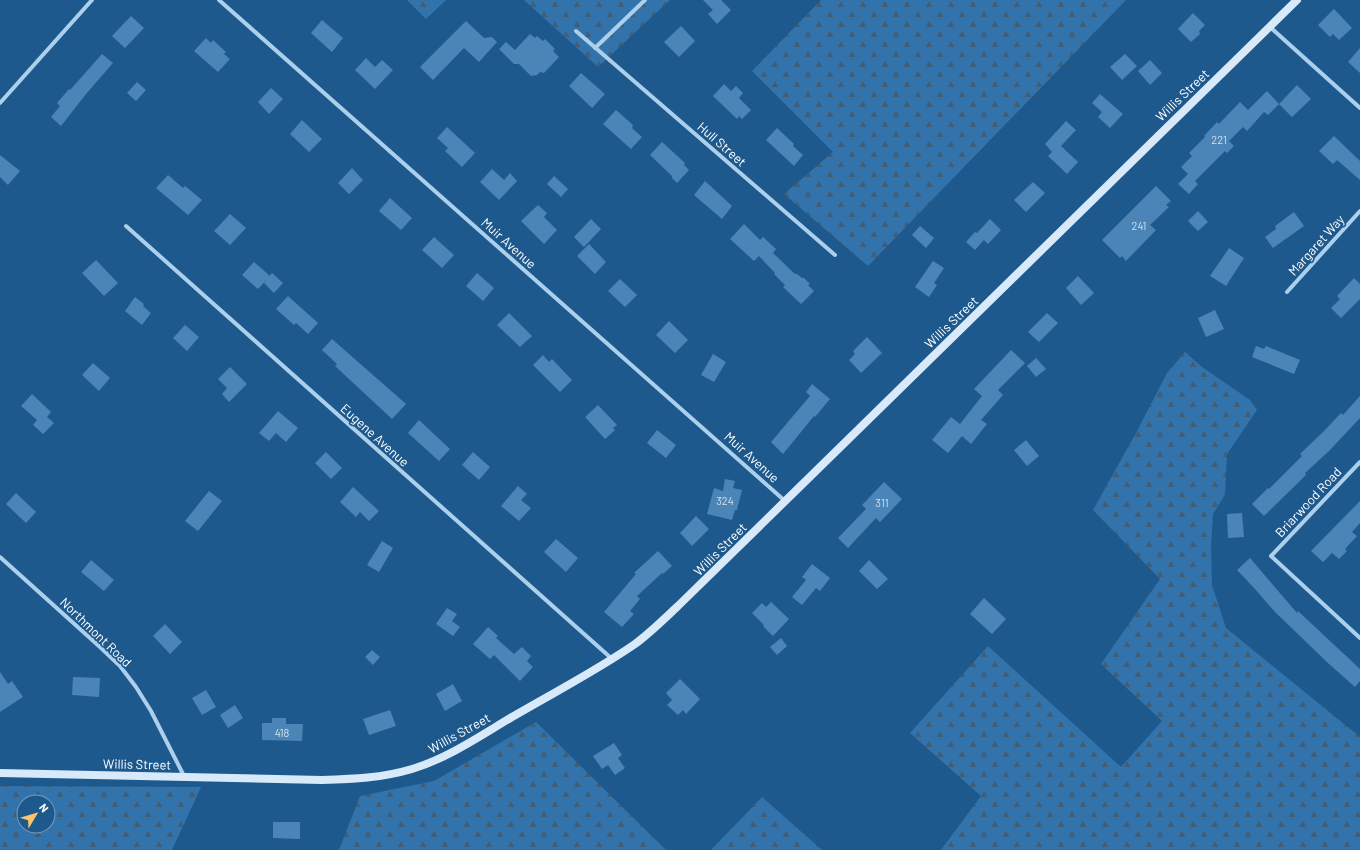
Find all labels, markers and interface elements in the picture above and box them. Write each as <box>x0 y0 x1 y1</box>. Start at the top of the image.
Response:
street label: Willis Street <box>1152 65 1212 125</box>
street label: Hull Street <box>694 118 750 170</box>
house number: 221 <box>1211 133 1227 146</box>
street label: Margaret Way <box>1285 211 1347 279</box>
street label: Muir Avenue <box>478 214 540 272</box>
house number: 241 <box>1132 219 1146 232</box>
street label: Willis Street <box>921 292 981 352</box>
street label: Eugene Avenue <box>338 400 413 470</box>
street label: Muir Avenue <box>721 428 783 486</box>
street label: Briarwood Road <box>1272 464 1344 540</box>
house number: 324 <box>716 494 734 507</box>
house number: 311 <box>875 496 889 509</box>
street label: Willis Street <box>690 519 750 579</box>
street label: Northmont Road <box>57 594 135 670</box>
street label: Willis Street <box>425 709 493 757</box>
house number: 418 <box>275 726 290 739</box>
street label: Willis Street <box>103 755 171 773</box>
north arrow <box>16 794 56 834</box>
text: N <box>37 801 52 814</box>

